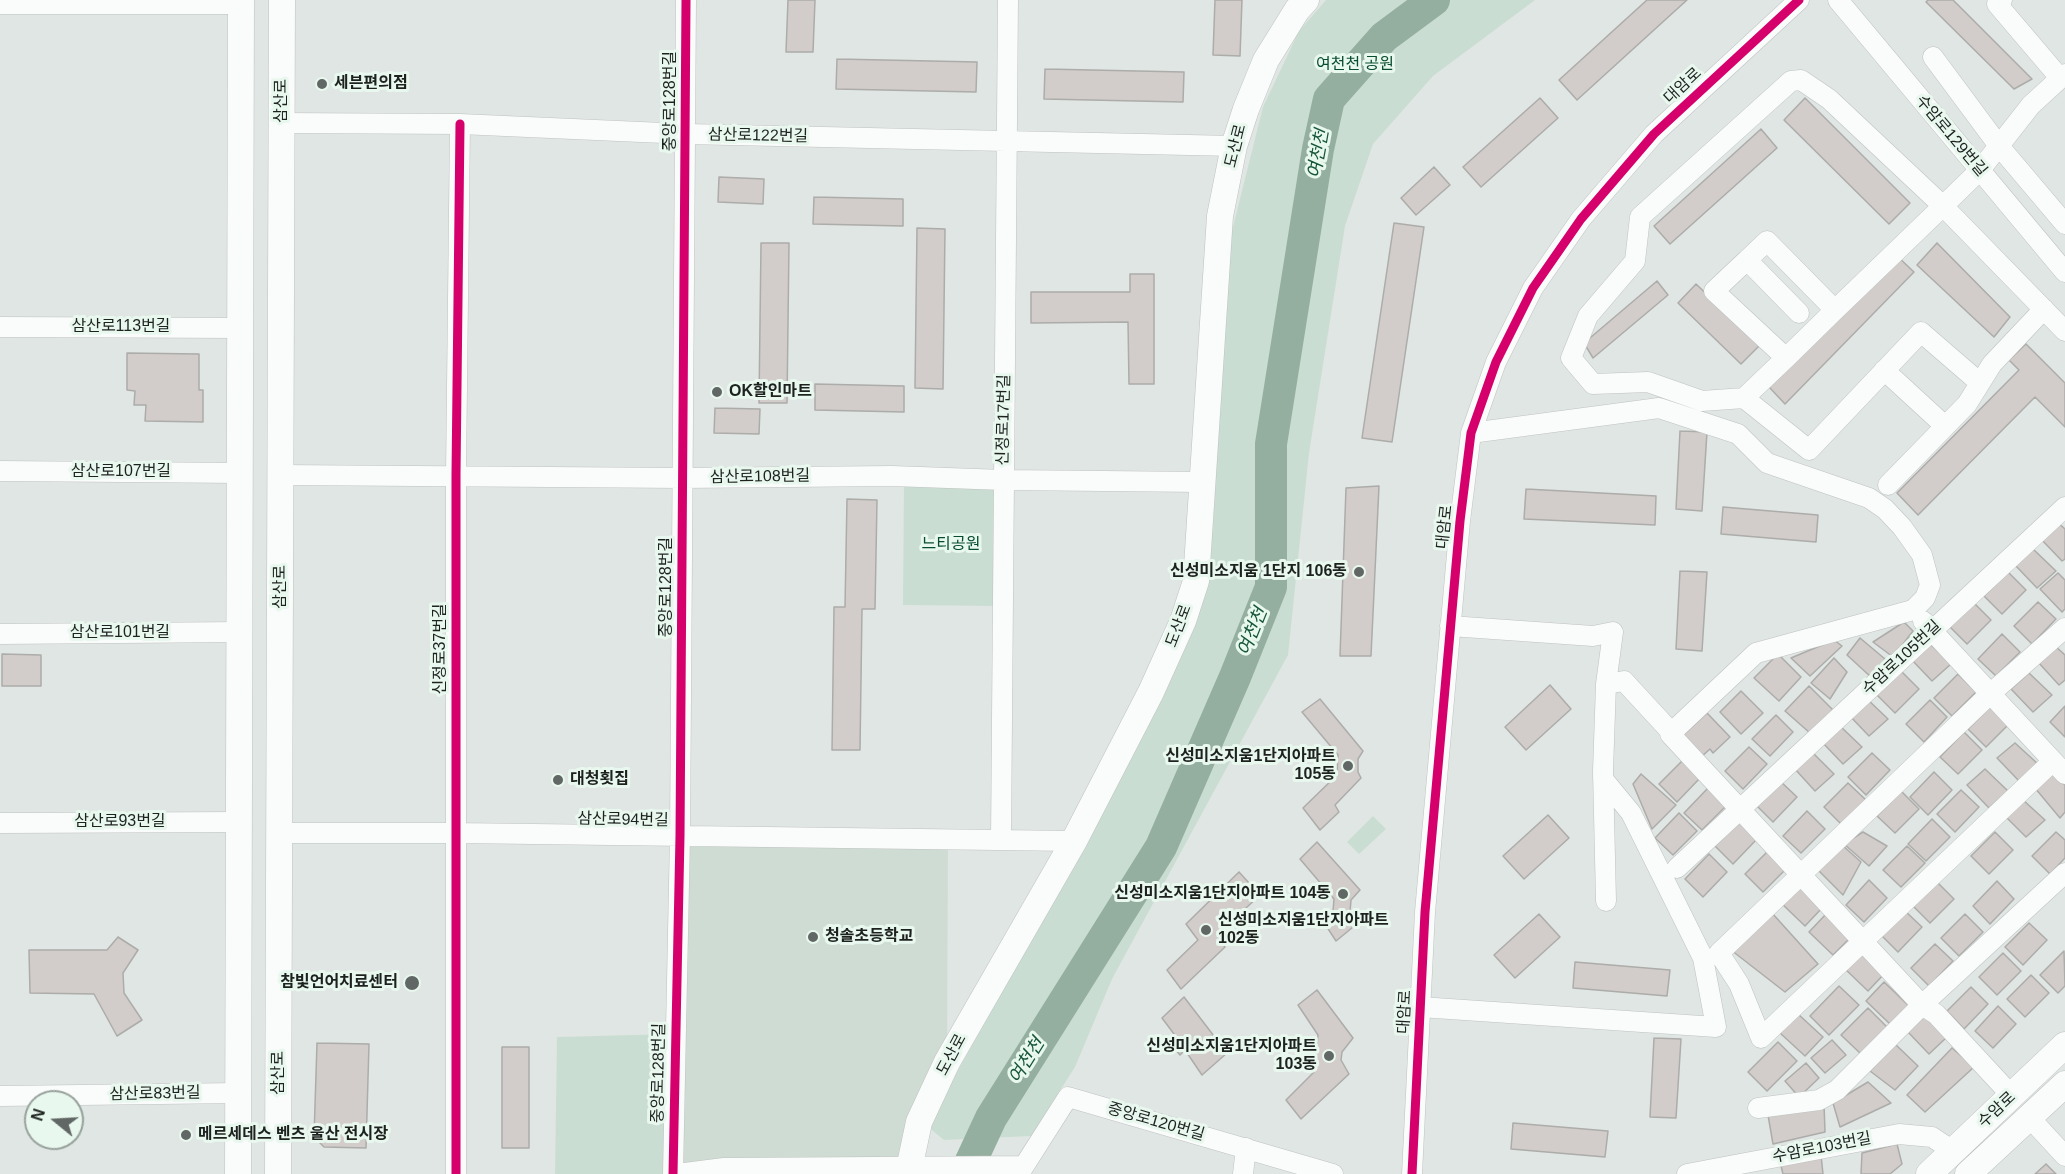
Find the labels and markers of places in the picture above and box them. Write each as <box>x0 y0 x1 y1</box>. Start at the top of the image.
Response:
place label: 세븐편의점 <box>334 74 408 94</box>
marker: 세븐편의점 <box>315 77 329 91</box>
place label: OK할인마트 <box>729 382 812 402</box>
marker: OK할인마트 <box>710 385 724 399</box>
place label: 신성미소지움 1단지 106동 <box>1170 562 1347 582</box>
marker: 신성미소지움 1단지 106동 <box>1352 565 1366 579</box>
place label: 신성미소지움1단지아파트 105동 <box>1165 747 1336 785</box>
marker: 신성미소지움1단지아파트 105동 <box>1341 759 1355 773</box>
place label: 대청횟집 <box>570 770 629 790</box>
marker: 대청횟집 <box>551 773 565 787</box>
place label: 신성미소지움1단지아파트 104동 <box>1114 884 1331 904</box>
marker: 신성미소지움1단지아파트 104동 <box>1336 887 1350 901</box>
place label: 신성미소지움1단지아파트 102동 <box>1218 911 1389 949</box>
marker: 신성미소지움1단지아파트 102동 <box>1199 923 1213 937</box>
place label: 청솔초등학교 <box>825 927 913 947</box>
marker: 청솔초등학교 <box>806 930 820 944</box>
place label: 참빛언어치료센터 <box>280 973 398 993</box>
marker: 참빛언어치료센터 <box>403 974 421 992</box>
place label: 신성미소지움1단지아파트 103동 <box>1146 1037 1317 1075</box>
marker: 신성미소지움1단지아파트 103동 <box>1322 1049 1336 1063</box>
place label: 메르세데스 벤츠 울산 전시장 <box>198 1125 388 1145</box>
marker: 메르세데스 벤츠 울산 전시장 <box>179 1128 193 1142</box>

